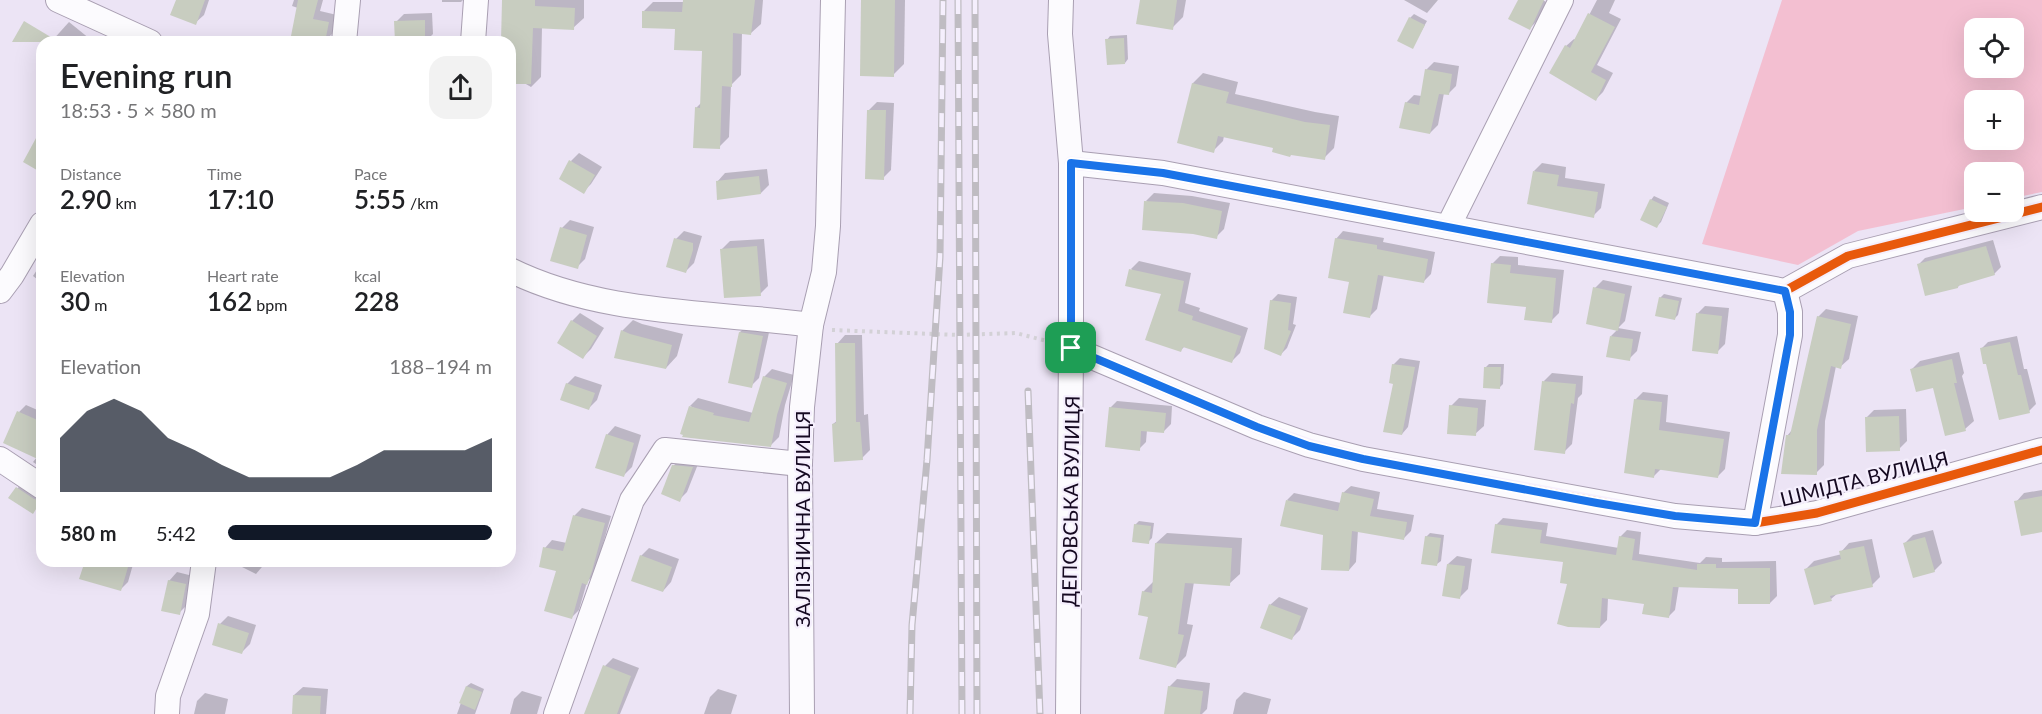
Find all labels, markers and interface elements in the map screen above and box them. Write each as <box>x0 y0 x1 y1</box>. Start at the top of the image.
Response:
map controls <box>1964 18 2024 222</box>
button: locate <box>1964 18 2024 78</box>
text: Evening run <box>60 55 233 95</box>
button: share <box>429 56 492 119</box>
button: + <box>1964 90 2024 150</box>
text: 18:53 · 5 × 580 m <box>60 98 217 122</box>
button: − <box>1964 162 2024 222</box>
text: Distance <box>60 164 121 183</box>
text: Time <box>207 164 242 183</box>
text: Pace <box>354 164 387 183</box>
text: 2.90 <box>60 183 111 215</box>
text: 17:10 <box>207 183 274 215</box>
text: 5:55 <box>354 183 406 215</box>
text: km <box>111 193 137 212</box>
text: /km <box>406 193 438 212</box>
text: Elevation <box>60 266 125 285</box>
text: Heart rate <box>207 266 279 285</box>
text: kcal <box>354 266 381 285</box>
text: 30 <box>60 285 90 317</box>
text: 162 <box>207 285 252 317</box>
text: 228 <box>354 285 399 317</box>
text: m <box>90 295 107 314</box>
text: bpm <box>252 295 287 314</box>
pin <box>1045 322 1096 373</box>
icon: arrive <box>1054 331 1087 364</box>
text: Elevation <box>60 354 141 378</box>
text: 188–194 m <box>389 354 492 378</box>
street label: ДЕПОВСЬКА ВУЛИЦЯ <box>1056 395 1084 607</box>
street label: ЗАЛІЗНИЧНА ВУЛИЦЯ <box>790 410 814 628</box>
street label: ШМІДТА ВУЛИЦЯ <box>1777 445 1951 511</box>
text: 580 m <box>60 521 116 545</box>
text: 5:42 <box>156 521 196 545</box>

